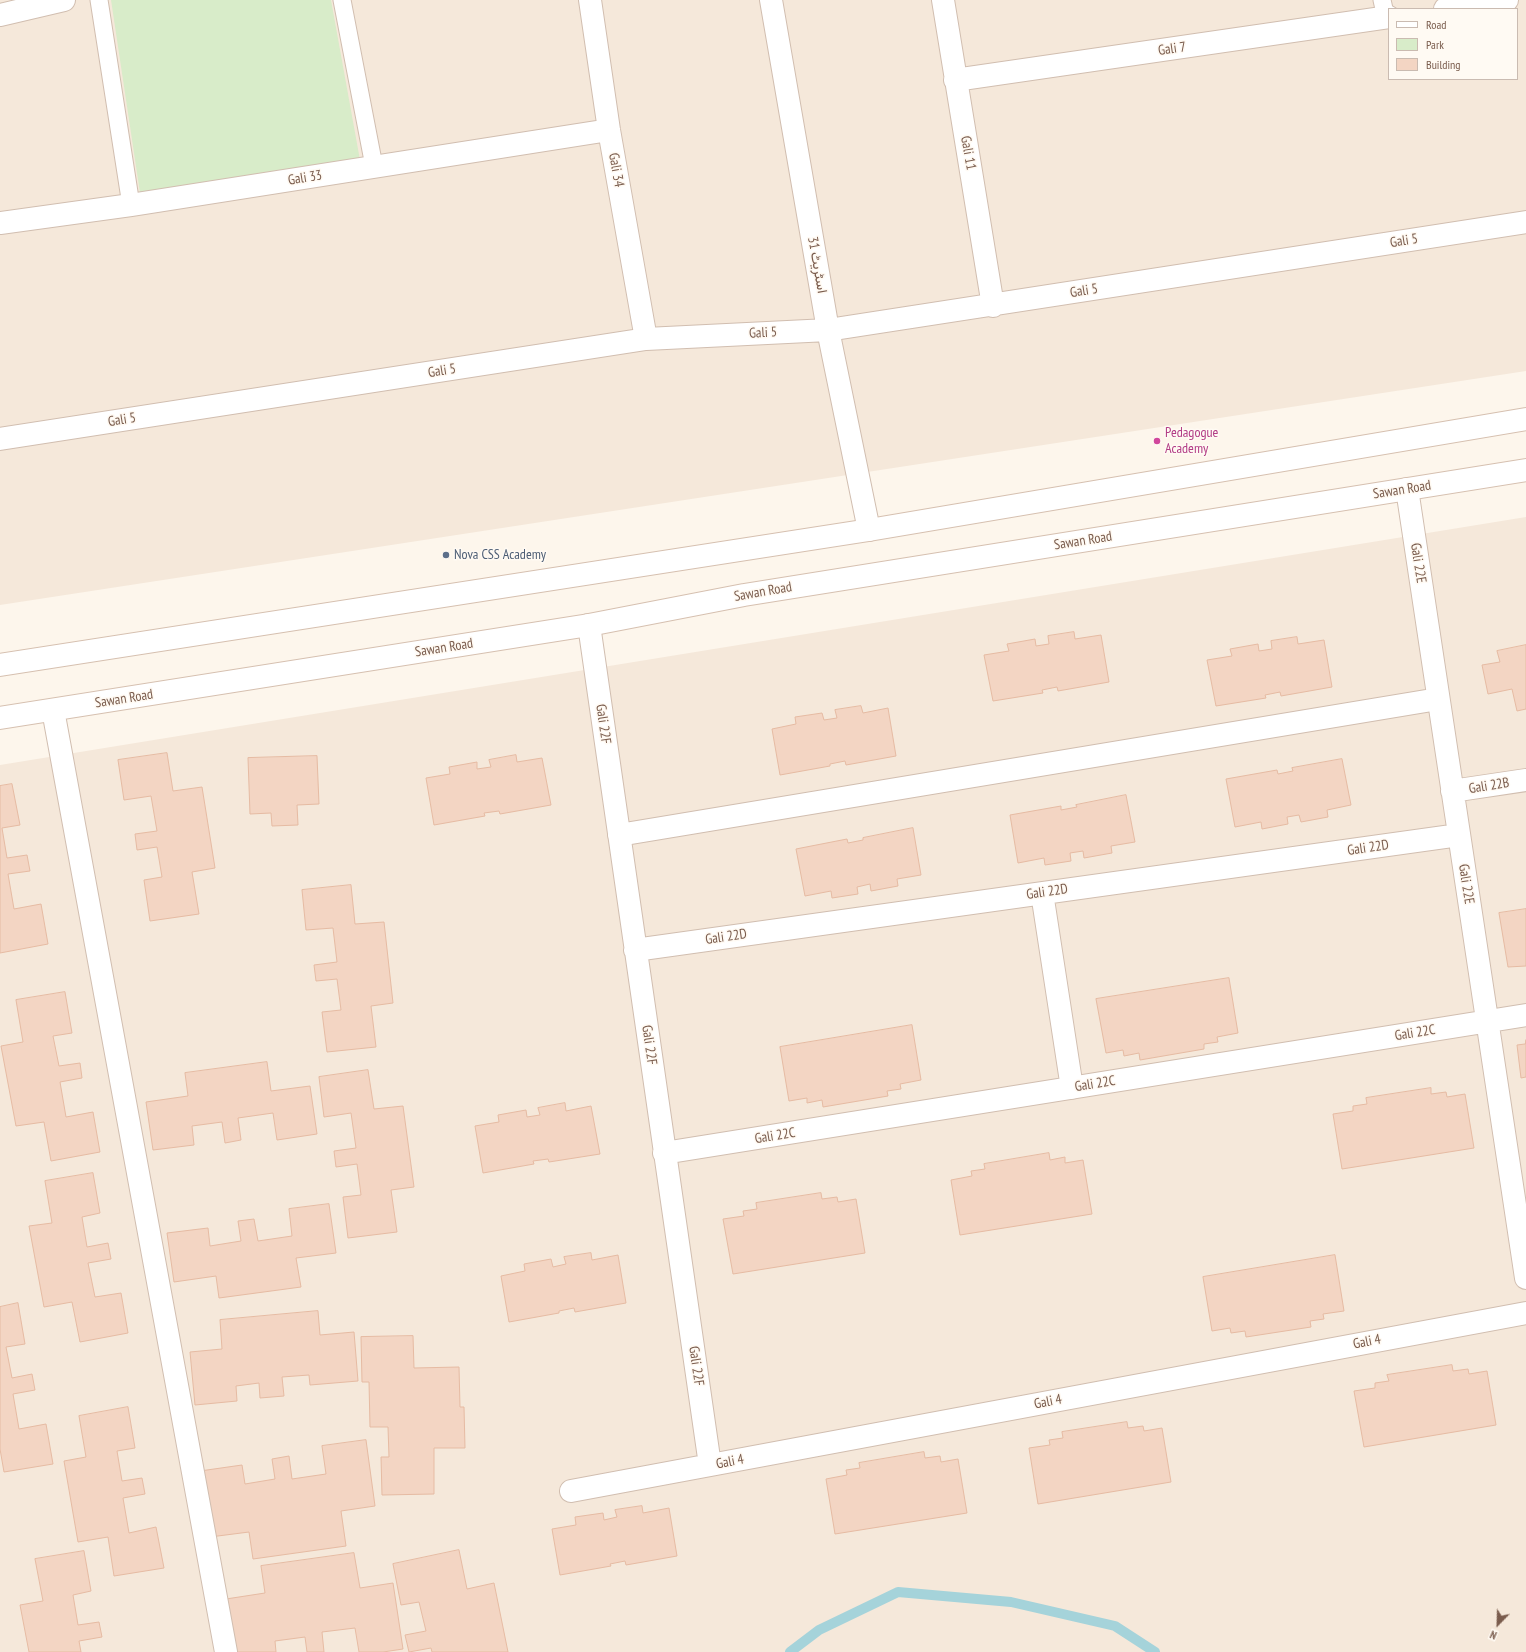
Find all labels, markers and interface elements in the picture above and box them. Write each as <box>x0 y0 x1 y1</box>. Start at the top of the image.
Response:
legend <box>1388 8 1518 80</box>
text: Road <box>1426 17 1446 32</box>
text: Park <box>1426 37 1444 52</box>
street label: Gali 7 <box>1157 39 1187 59</box>
text: Building <box>1426 57 1461 72</box>
street label: Gali 11 <box>957 135 979 171</box>
street label: Gali 34 <box>605 152 627 188</box>
street label: Gali 33 <box>287 167 323 189</box>
street label: Gali 5 <box>1389 231 1419 251</box>
street label: اسٹریٹ 31 <box>804 235 830 295</box>
street label: Gali 5 <box>1069 281 1099 301</box>
street label: Gali 5 <box>749 324 777 342</box>
street label: Gali 5 <box>427 361 457 381</box>
street label: Gali 5 <box>107 410 137 430</box>
place label: Pedagogue Academy <box>1165 425 1218 458</box>
marker: Pedagogue Academy <box>1152 436 1162 446</box>
street label: Sawan Road <box>1372 477 1432 503</box>
street label: Sawan Road <box>1053 528 1113 554</box>
street label: Gali 22E <box>1407 542 1429 584</box>
place label: Nova CSS Academy <box>454 547 546 563</box>
marker: Nova CSS Academy <box>441 550 451 560</box>
street label: Sawan Road <box>733 579 793 605</box>
street label: Sawan Road <box>414 635 474 661</box>
street label: Sawan Road <box>94 686 154 712</box>
street label: Gali 22F <box>592 703 614 745</box>
street label: Gali 22B <box>1467 775 1511 797</box>
street label: Gali 22D <box>1346 837 1390 859</box>
street label: Gali 22E <box>1455 863 1477 905</box>
street label: Gali 22D <box>1025 881 1069 903</box>
street label: Gali 22D <box>704 926 748 948</box>
street label: Gali 22C <box>1394 1022 1436 1044</box>
street label: Gali 22F <box>638 1024 660 1066</box>
street label: Gali 22C <box>1074 1073 1116 1095</box>
street label: Gali 22C <box>754 1125 796 1147</box>
street label: Gali 4 <box>1352 1331 1382 1353</box>
street label: Gali 22F <box>685 1345 707 1387</box>
street label: Gali 4 <box>1033 1391 1063 1413</box>
street label: Gali 4 <box>715 1451 745 1473</box>
north arrow <box>1478 1604 1518 1644</box>
text: N <box>1488 1627 1499 1643</box>

